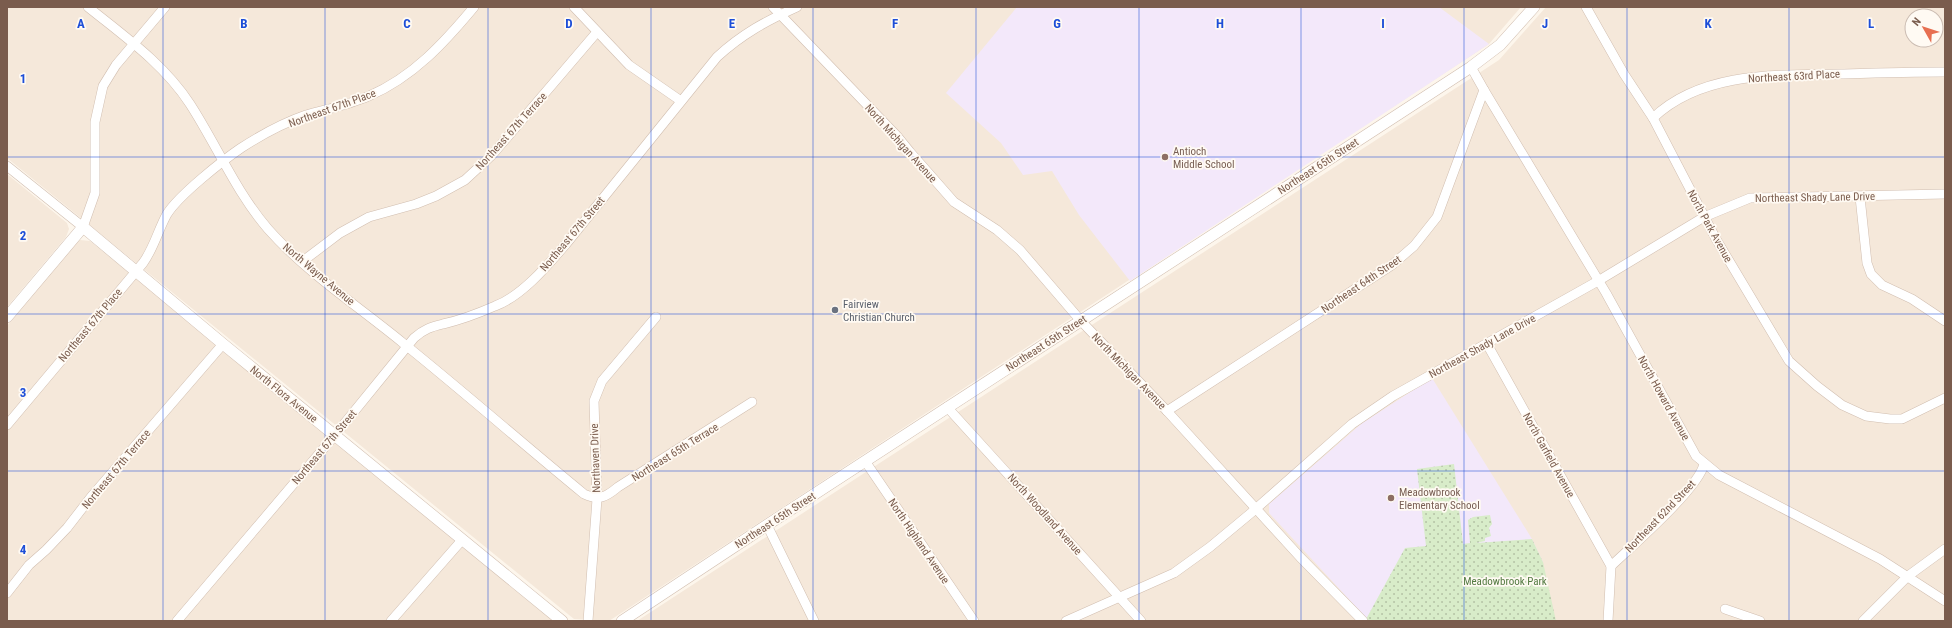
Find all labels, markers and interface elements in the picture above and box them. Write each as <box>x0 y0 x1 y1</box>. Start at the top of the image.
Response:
north arrow <box>1904 8 1944 48</box>
text: N <box>1909 15 1924 29</box>
text: A <box>77 16 85 31</box>
text: B <box>240 16 248 31</box>
text: C <box>403 16 411 31</box>
text: D <box>565 16 573 31</box>
text: E <box>729 16 736 31</box>
text: F <box>892 16 898 31</box>
text: G <box>1053 16 1061 31</box>
text: H <box>1216 16 1224 31</box>
text: I <box>1381 16 1385 31</box>
text: J <box>1542 16 1548 31</box>
text: K <box>1704 16 1712 31</box>
text: L <box>1868 16 1874 31</box>
street label: Northeast 63rd Place <box>1748 68 1840 85</box>
text: 1 <box>20 71 26 86</box>
street label: Northeast 67th Place <box>287 87 378 130</box>
street label: Northeast 67th Terrace <box>473 90 550 173</box>
street label: North Michigan Avenue <box>862 101 939 185</box>
street label: Northeast 65th Street <box>1276 136 1361 197</box>
place label: Antioch Middle School <box>1173 145 1235 171</box>
marker: Antioch Middle School <box>1160 152 1170 162</box>
street label: North Park Avenue <box>1684 188 1735 265</box>
street label: Northeast Shady Lane Drive <box>1755 190 1875 205</box>
street label: Northeast 67th Street <box>537 194 607 274</box>
text: 2 <box>20 228 27 243</box>
street label: North Wayne Avenue <box>280 241 357 308</box>
street label: Northeast 64th Street <box>1319 253 1404 316</box>
street label: Northeast 67th Place <box>56 286 125 365</box>
place label: Fairview Christian Church <box>843 298 915 324</box>
marker: Fairview Christian Church <box>830 305 840 315</box>
street label: Northeast Shady Lane Drive <box>1427 312 1538 381</box>
street label: Northeast 65th Street <box>1004 313 1089 374</box>
street label: North Michigan Avenue <box>1089 330 1168 412</box>
street label: North Howard Avenue <box>1635 354 1692 443</box>
street label: North Flora Avenue <box>247 363 320 426</box>
text: 3 <box>20 385 26 400</box>
street label: Northeast 67th Street <box>289 407 359 487</box>
street label: North Garfield Avenue <box>1520 411 1577 500</box>
street label: Northeast 65th Terrace <box>629 420 721 484</box>
street label: Northaven Drive <box>588 423 603 493</box>
street label: Northeast 67th Terrace <box>79 427 153 512</box>
street label: North Woodland Avenue <box>1005 471 1084 558</box>
street label: Northeast 62nd Street <box>1622 477 1698 555</box>
place label: Meadowbrook Elementary School <box>1399 486 1480 512</box>
street label: Northeast 65th Street <box>733 490 818 551</box>
marker: Meadowbrook Elementary School <box>1386 493 1396 503</box>
street label: North Highland Avenue <box>885 496 952 586</box>
text: 4 <box>20 542 27 557</box>
park label: Meadowbrook Park <box>1463 575 1547 588</box>

